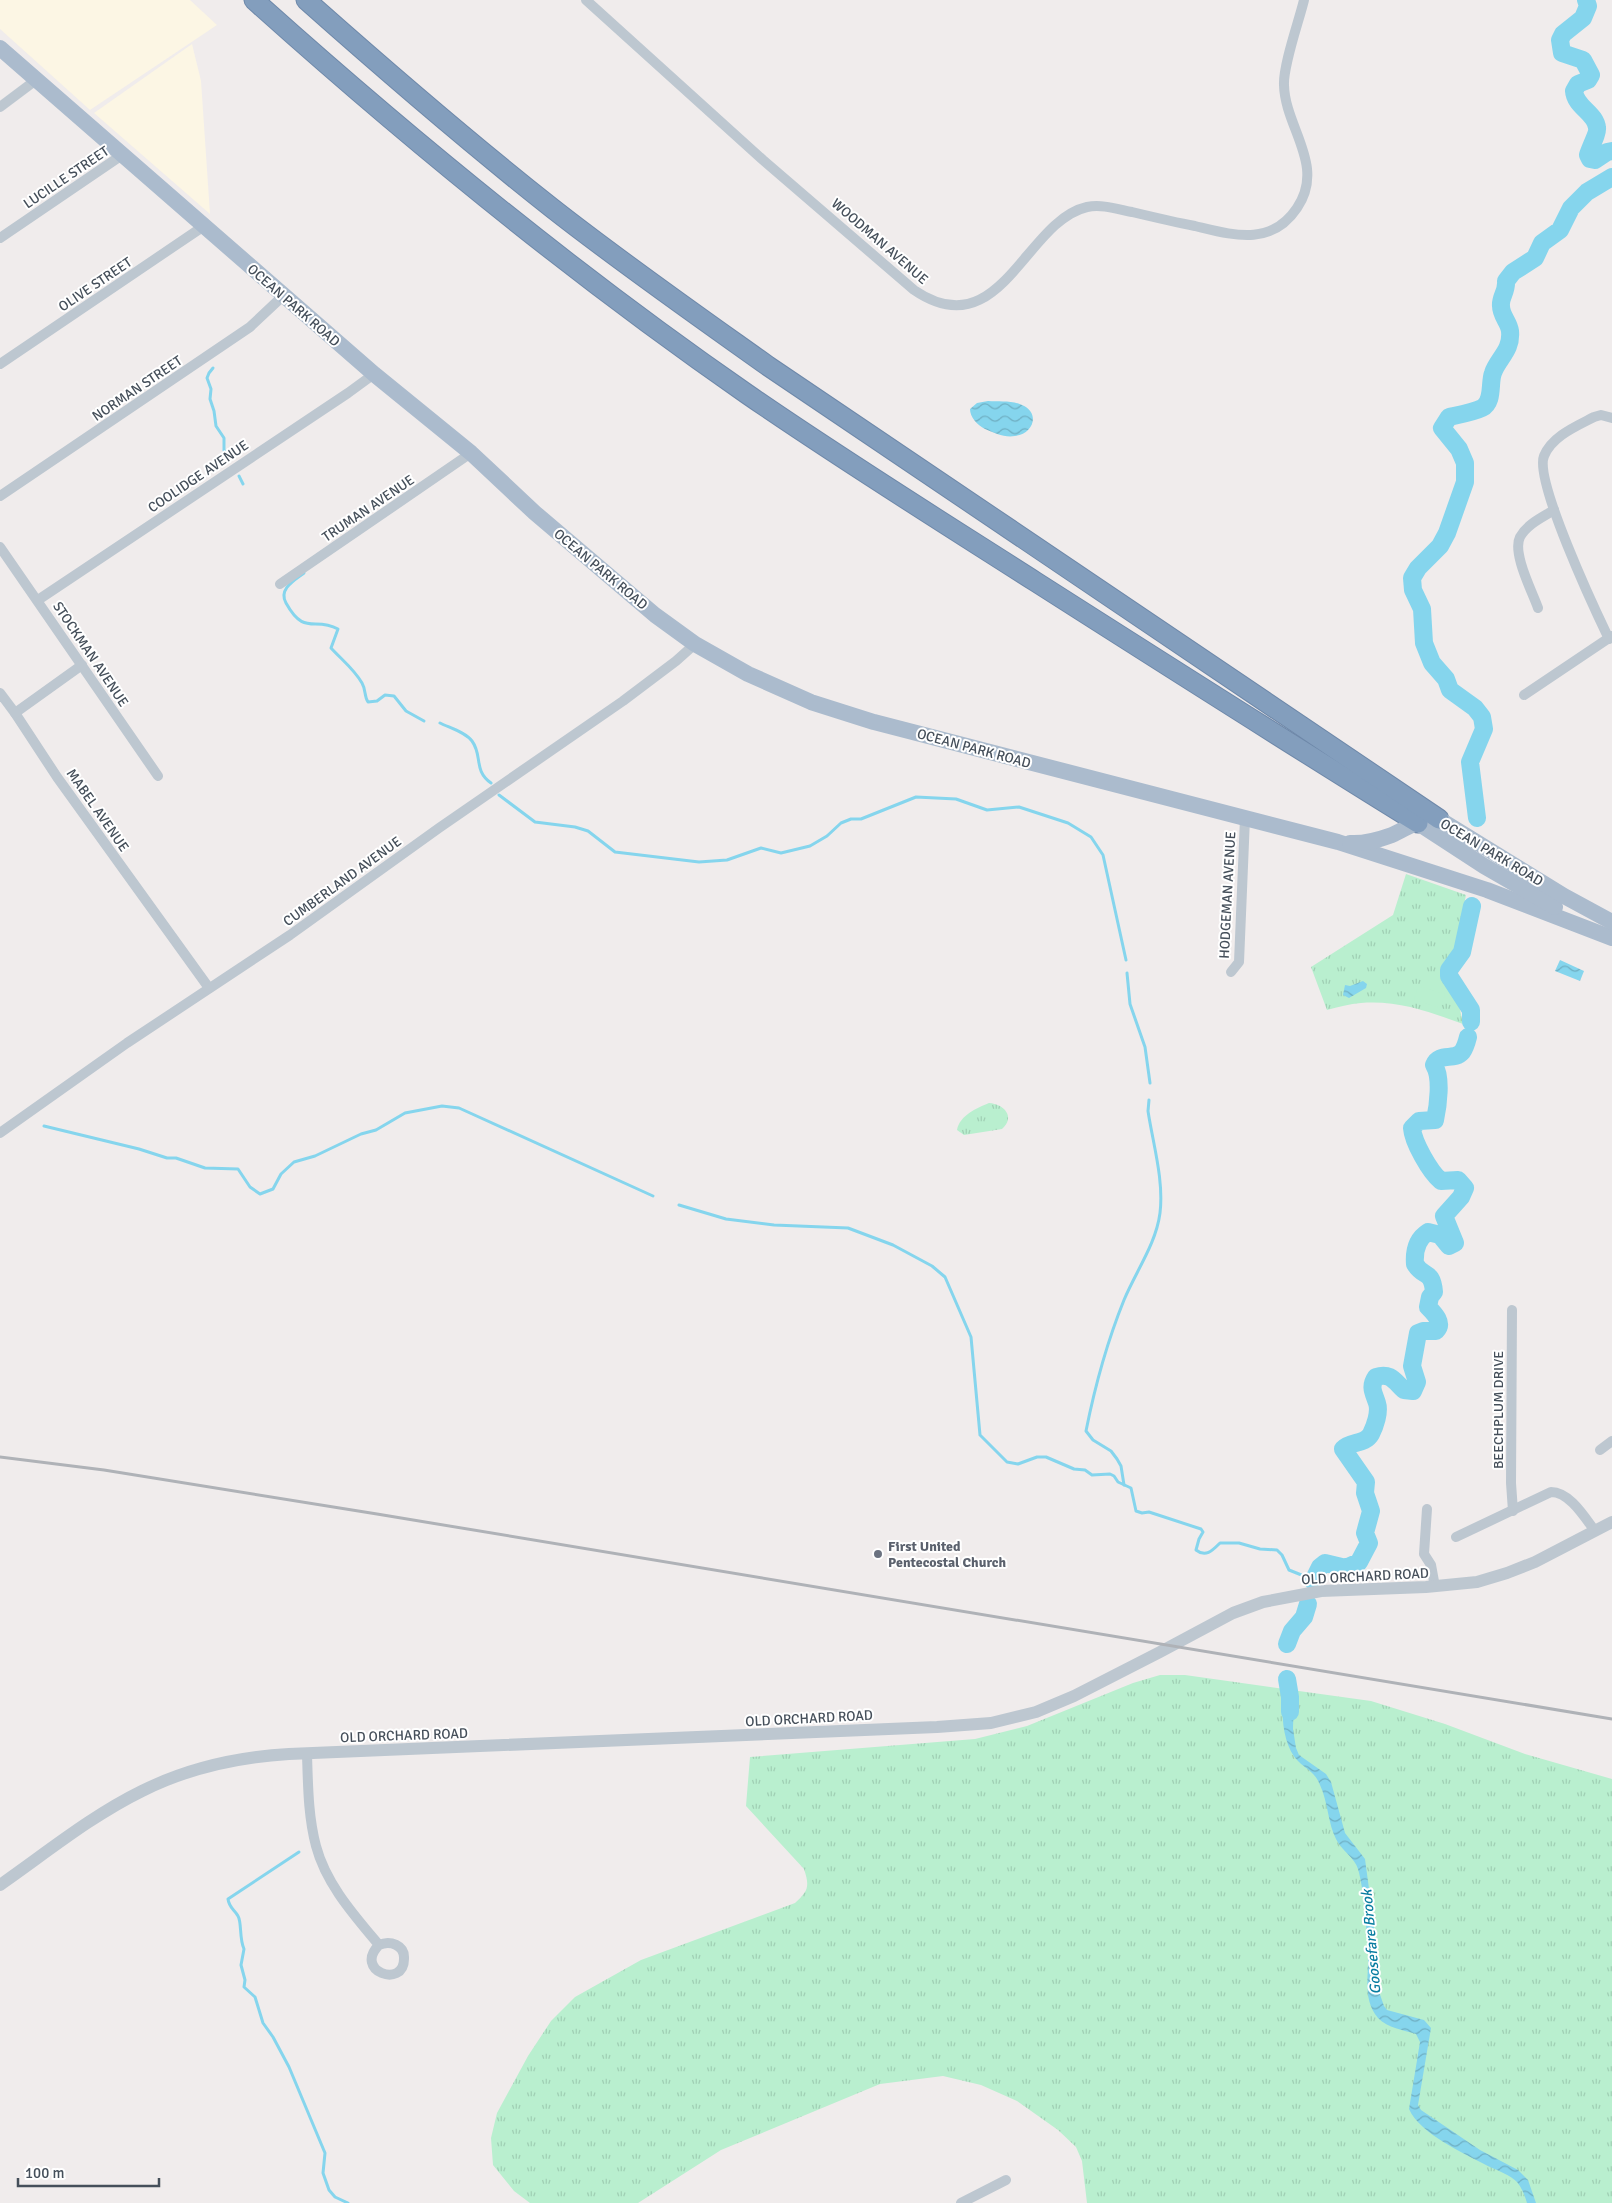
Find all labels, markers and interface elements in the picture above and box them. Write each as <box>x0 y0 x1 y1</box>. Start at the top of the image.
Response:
street label: LUCILLE STREET <box>20 142 112 212</box>
street label: WOODMAN AVENUE <box>828 195 931 288</box>
street label: OLIVE STREET <box>55 254 135 315</box>
street label: OCEAN PARK ROAD <box>244 261 343 350</box>
street label: NORMAN STREET <box>89 352 186 425</box>
street label: COOLIDGE AVENUE <box>145 436 252 516</box>
street label: TRUMAN AVENUE <box>319 471 418 546</box>
street label: OCEAN PARK ROAD <box>550 525 651 614</box>
street label: STOCKMAN AVENUE <box>49 599 132 710</box>
street label: OCEAN PARK ROAD <box>915 725 1033 772</box>
street label: MABEL AVENUE <box>63 766 132 855</box>
street label: OCEAN PARK ROAD <box>1437 815 1546 890</box>
street label: HODGEMAN AVENUE <box>1216 831 1239 959</box>
street label: CUMBERLAND AVENUE <box>280 833 405 930</box>
street label: BEECHPLUM DRIVE <box>1490 1351 1507 1469</box>
place label: First United Pentecostal Church <box>888 1538 1006 1571</box>
marker: First United Pentecostal Church <box>872 1548 884 1560</box>
street label: OLD ORCHARD ROAD <box>1301 1565 1429 1588</box>
street label: OLD ORCHARD ROAD <box>745 1707 873 1730</box>
street label: OLD ORCHARD ROAD <box>340 1725 468 1746</box>
water label: Goosefare Brook <box>1357 1887 1385 1995</box>
scale bar <box>18 2156 159 2188</box>
text: 100 m <box>25 2164 65 2182</box>

